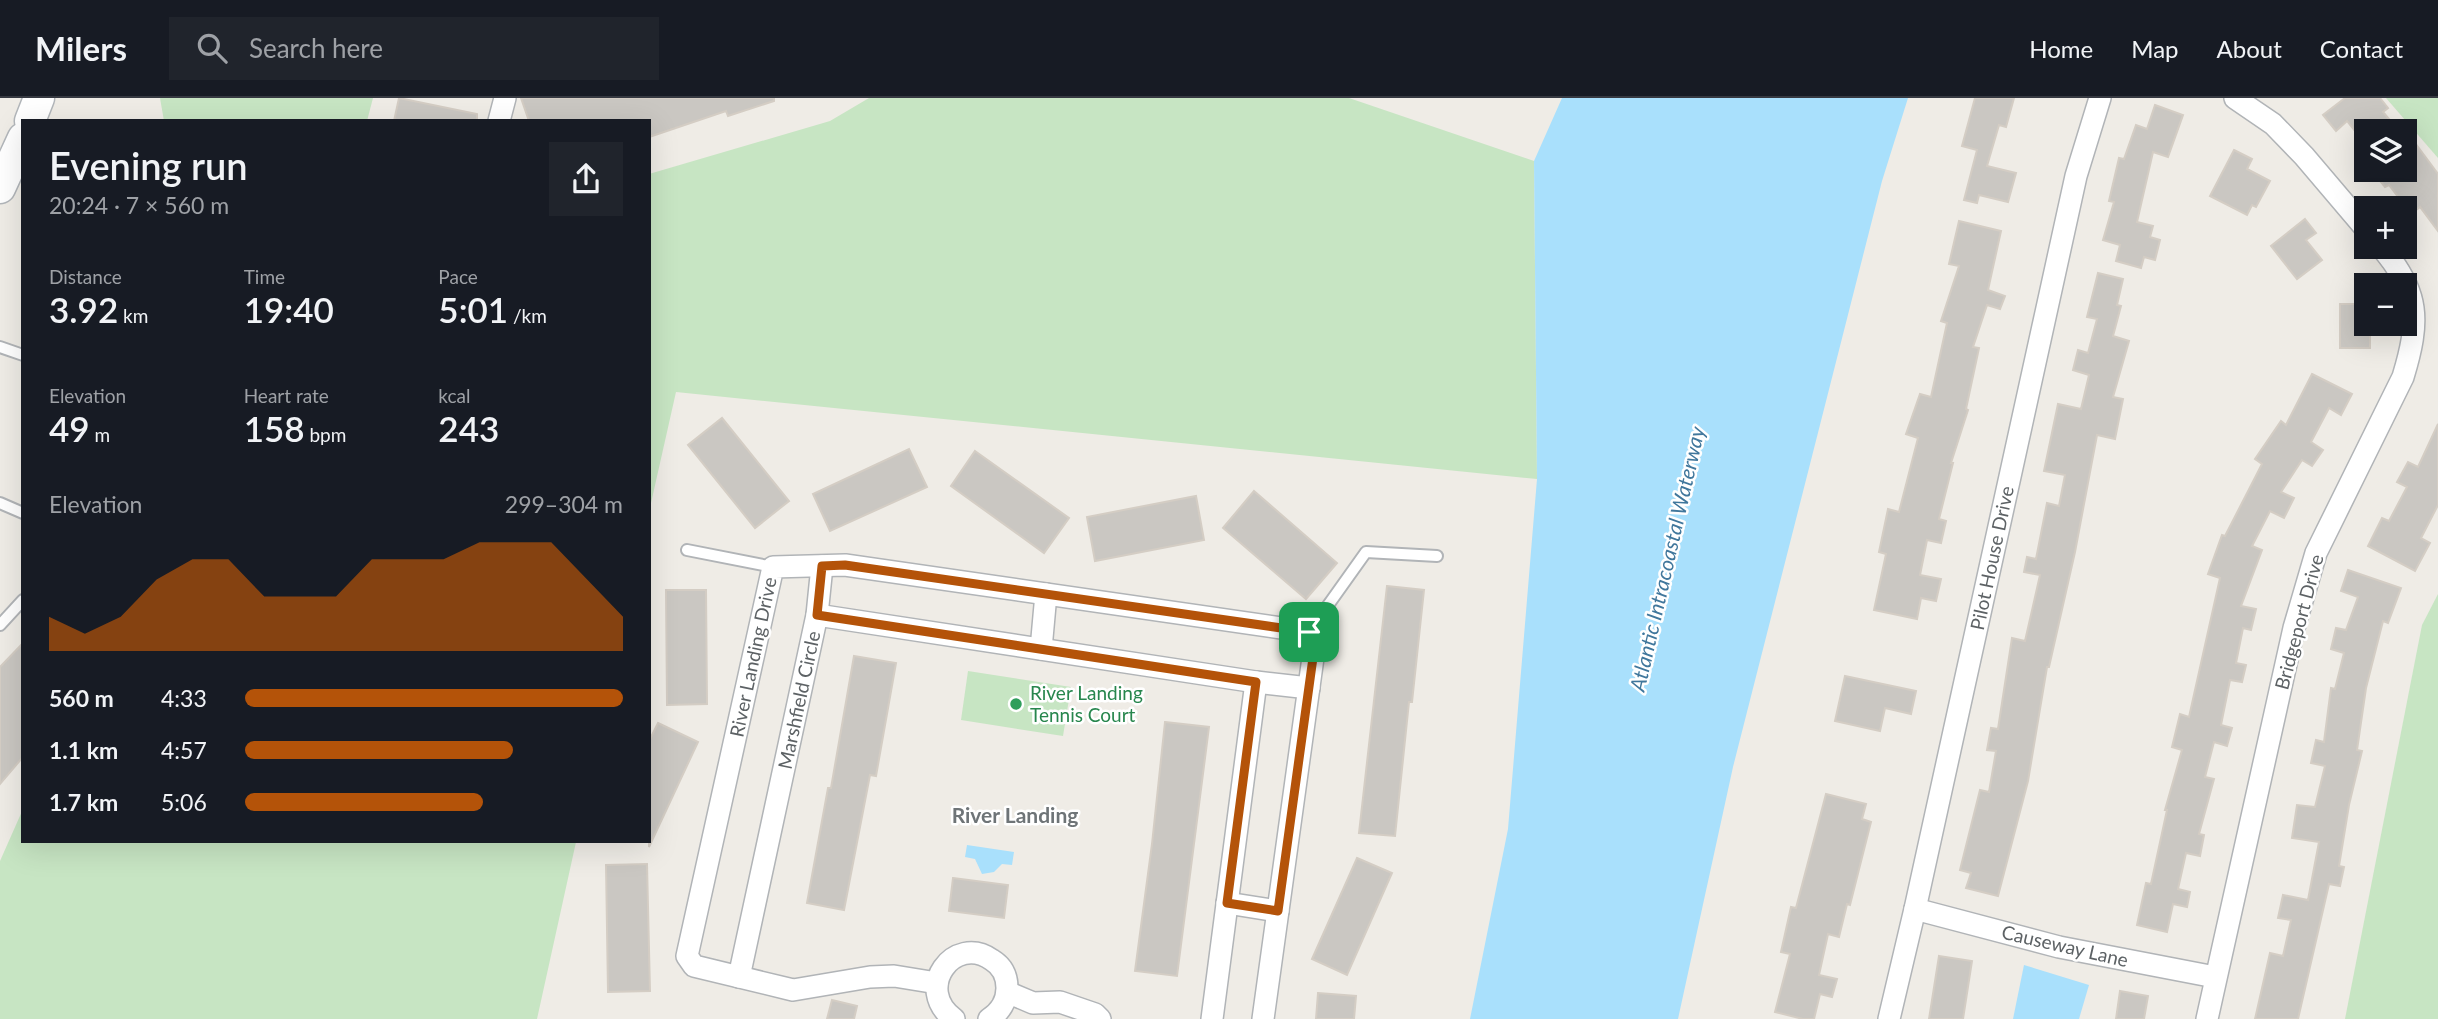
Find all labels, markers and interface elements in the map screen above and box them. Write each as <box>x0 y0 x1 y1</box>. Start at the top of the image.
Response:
search box <box>169 17 659 80</box>
text: Milers <box>35 28 127 68</box>
icon: search <box>193 29 231 67</box>
text: Search here <box>249 32 383 64</box>
text: Home <box>2029 34 2093 63</box>
text: Map <box>2131 34 2179 63</box>
text: About <box>2217 34 2282 63</box>
text: Contact <box>2320 34 2403 63</box>
map controls <box>2354 119 2417 336</box>
button: layers <box>2354 119 2417 182</box>
text: Evening run <box>49 142 248 188</box>
button: share <box>549 142 623 216</box>
text: 20:24 · 7 × 560 m <box>49 191 229 219</box>
button: + <box>2354 196 2417 259</box>
text: Distance <box>49 265 122 288</box>
text: Time <box>244 265 285 288</box>
text: Pace <box>438 265 478 288</box>
button: − <box>2354 273 2417 336</box>
text: 3.92 <box>49 288 118 330</box>
text: 19:40 <box>244 288 334 330</box>
text: 5:01 <box>438 288 508 330</box>
text: km <box>118 304 148 327</box>
text: /km <box>508 304 547 327</box>
text: Elevation <box>49 384 126 407</box>
text: Heart rate <box>244 384 329 407</box>
text: kcal <box>438 384 470 407</box>
text: 49 <box>49 407 90 449</box>
text: 158 <box>244 407 305 449</box>
text: 243 <box>438 407 499 449</box>
text: m <box>90 423 110 446</box>
text: bpm <box>305 423 346 446</box>
water label: Atlantic Intracoastal Waterway <box>1624 423 1709 694</box>
street label: Pilot House Drive <box>1965 484 2018 632</box>
text: Elevation <box>49 490 142 518</box>
text: 299–304 m <box>505 490 623 518</box>
street label: Bridgeport Drive <box>2269 552 2328 692</box>
street label: River Landing Drive <box>724 575 781 739</box>
pin <box>1279 602 1339 662</box>
icon: arrive <box>1290 613 1328 651</box>
street label: Marshfield Circle <box>773 629 824 771</box>
place label: River Landing Tennis Court <box>1030 681 1143 726</box>
text: 560 m <box>49 684 114 712</box>
text: 4:33 <box>161 684 207 712</box>
marker: River Landing Tennis Court <box>1008 696 1024 712</box>
text: 1.1 km <box>49 736 118 764</box>
text: 4:57 <box>161 736 207 764</box>
text: 1.7 km <box>49 788 118 816</box>
text: 5:06 <box>161 788 207 816</box>
district label: River Landing <box>952 802 1078 827</box>
street label: Causeway Lane <box>2000 920 2131 971</box>

